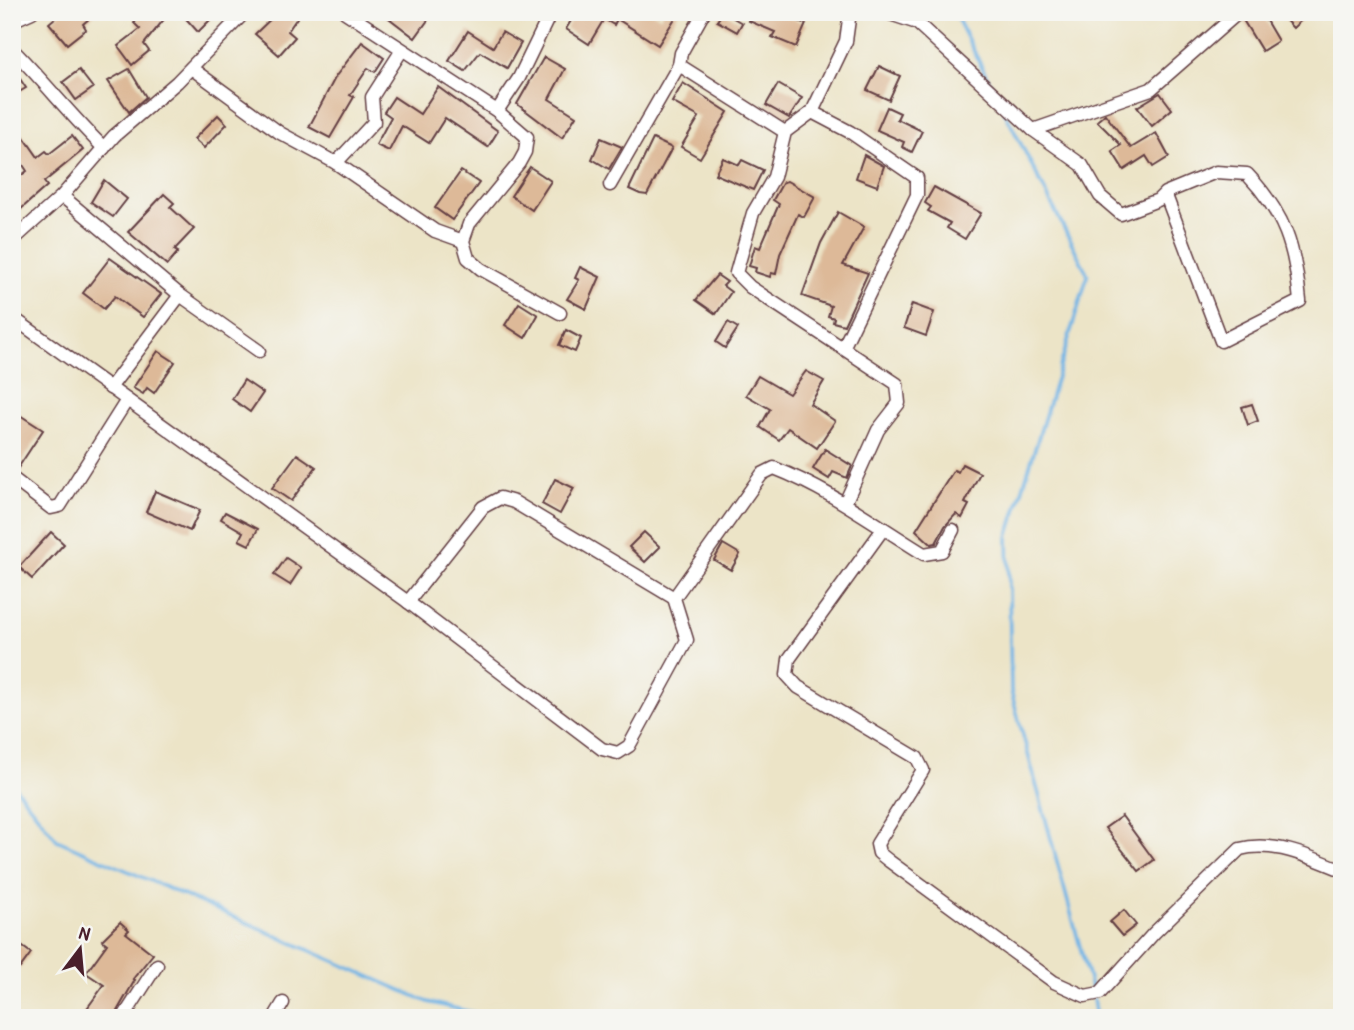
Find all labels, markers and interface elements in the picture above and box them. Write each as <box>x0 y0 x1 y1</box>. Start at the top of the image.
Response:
north arrow <box>46 914 116 984</box>
text: N <box>76 919 93 947</box>

